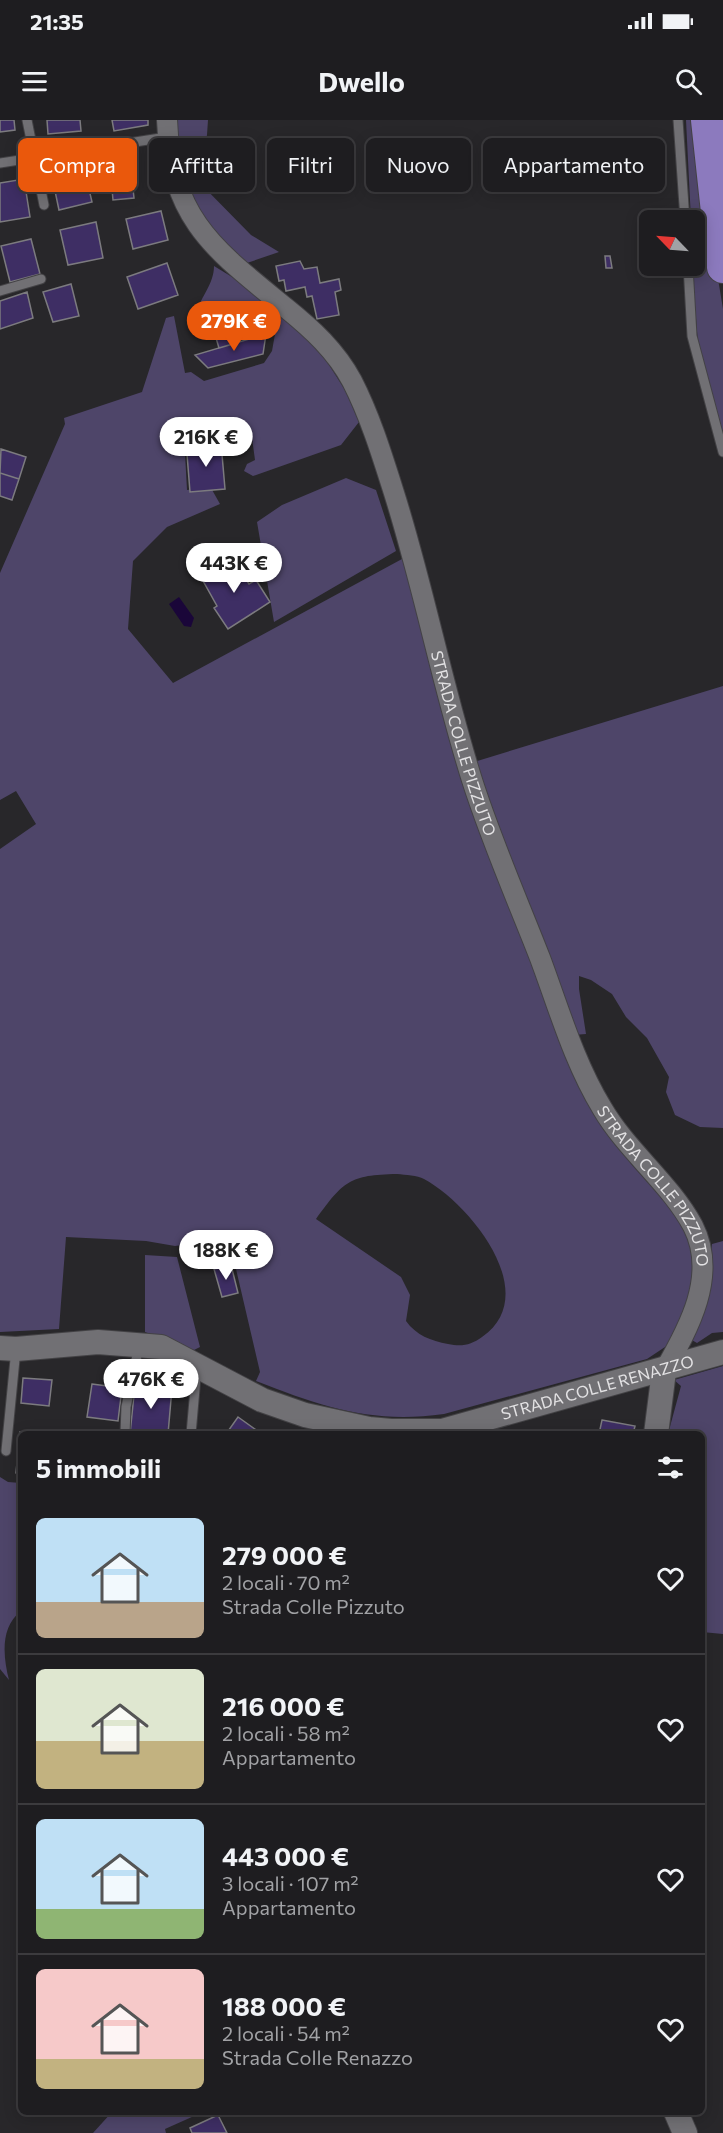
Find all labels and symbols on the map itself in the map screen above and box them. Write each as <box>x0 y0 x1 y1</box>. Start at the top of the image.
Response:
north arrow <box>639 210 705 276</box>
pin: 279K € <box>185 301 283 352</box>
pin: 216K € <box>157 417 255 468</box>
pin: 443K € <box>185 543 283 594</box>
street label: STRADA COLLE PIZZUTO <box>428 648 501 838</box>
street label: STRADA COLLE PIZZUTO <box>594 1102 713 1267</box>
pin: 188K € <box>177 1230 275 1281</box>
street label: STRADA COLLE RENAZZO <box>499 1351 696 1423</box>
pin: 476K € <box>102 1359 200 1410</box>

